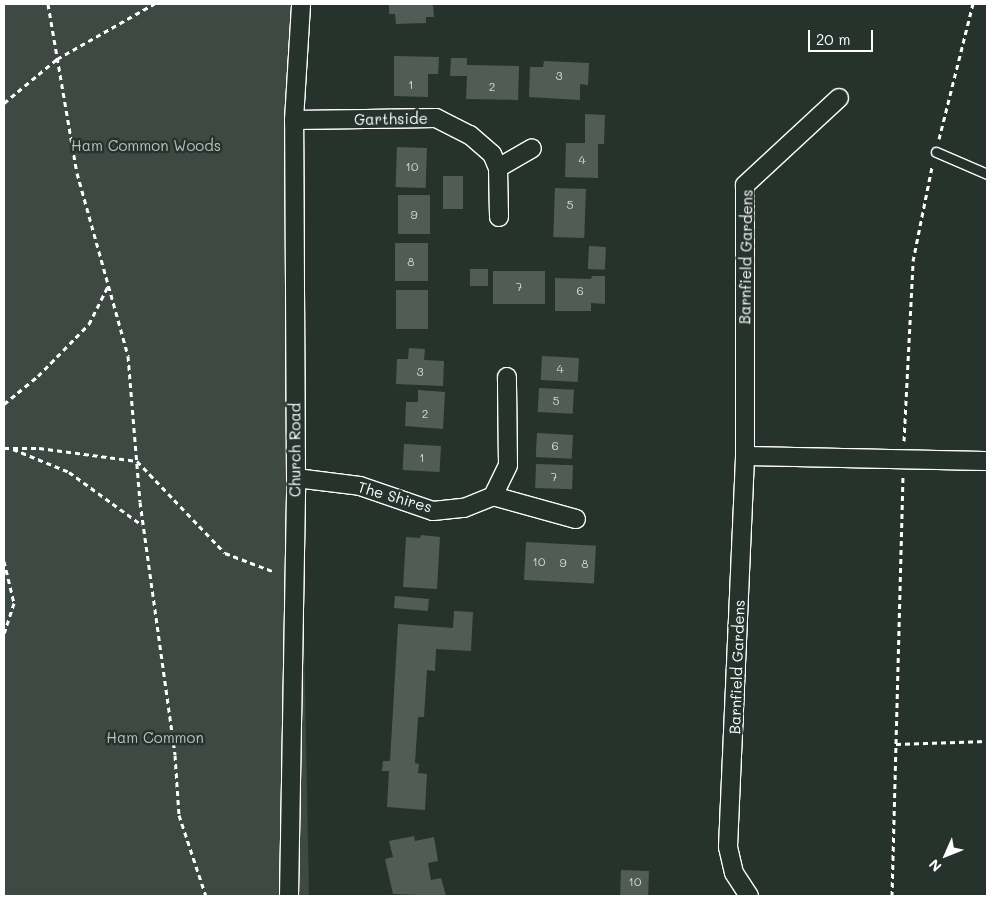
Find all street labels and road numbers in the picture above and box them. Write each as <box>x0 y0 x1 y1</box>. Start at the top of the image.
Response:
street label: Garthside <box>354 109 428 129</box>
street label: Barnfield Gardens <box>736 190 756 324</box>
street label: Church Road <box>286 403 304 497</box>
street label: The Shires <box>356 478 434 516</box>
street label: Barnfield Gardens <box>726 599 748 735</box>

